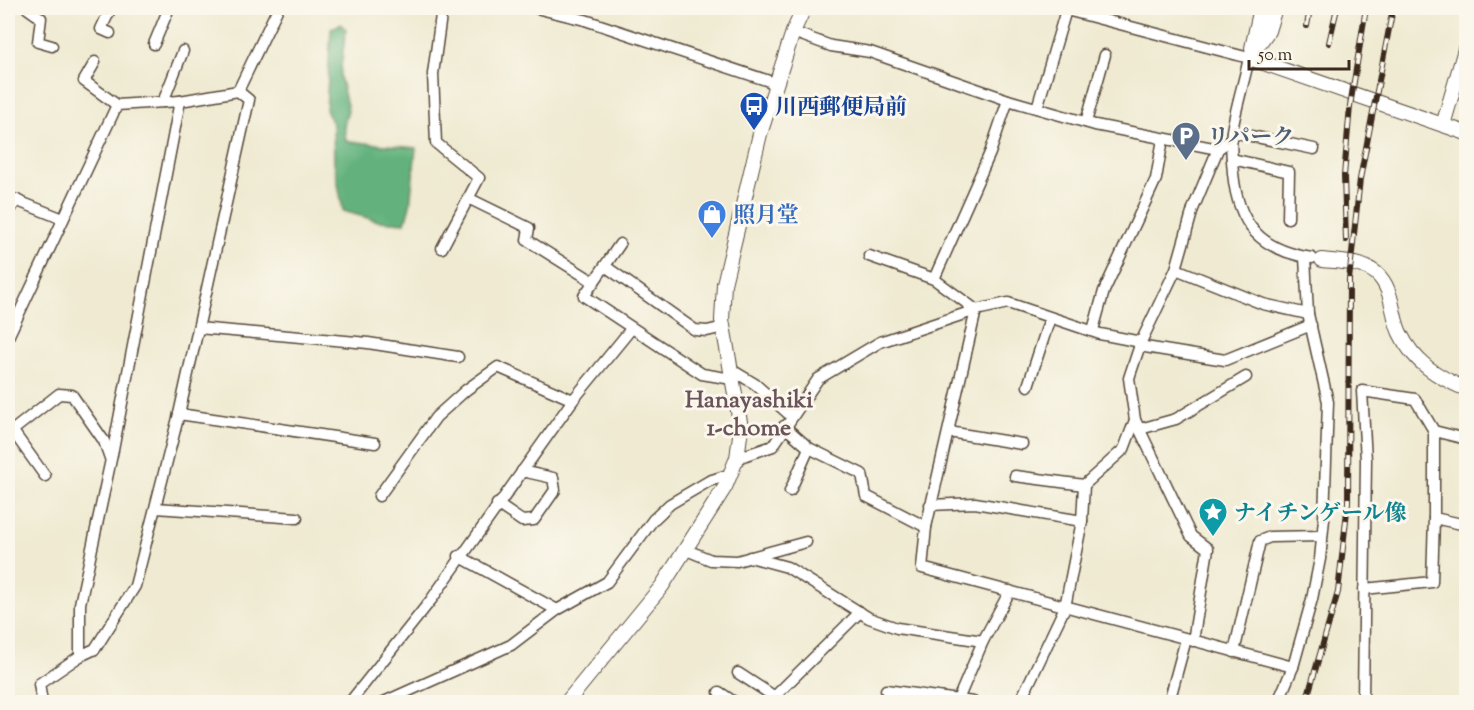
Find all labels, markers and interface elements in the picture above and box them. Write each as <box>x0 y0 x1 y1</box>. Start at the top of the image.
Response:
scale bar <box>1249 33 1350 71</box>
text: 50 m <box>1257 43 1293 69</box>
bus stop icon: 川西郵便局前 <box>738 90 770 132</box>
place label: 川西郵便局前 <box>775 93 907 125</box>
parking icon: リパーク <box>1170 120 1202 162</box>
place label: リパーク <box>1207 123 1294 155</box>
shop icon: 照月堂 <box>696 198 728 240</box>
place label: 照月堂 <box>733 201 799 233</box>
district label: Hanayashiki 1-chome <box>685 384 813 446</box>
place icon: ナイチンゲール像 <box>1197 496 1229 538</box>
place label: ナイチンゲール像 <box>1234 499 1406 531</box>

